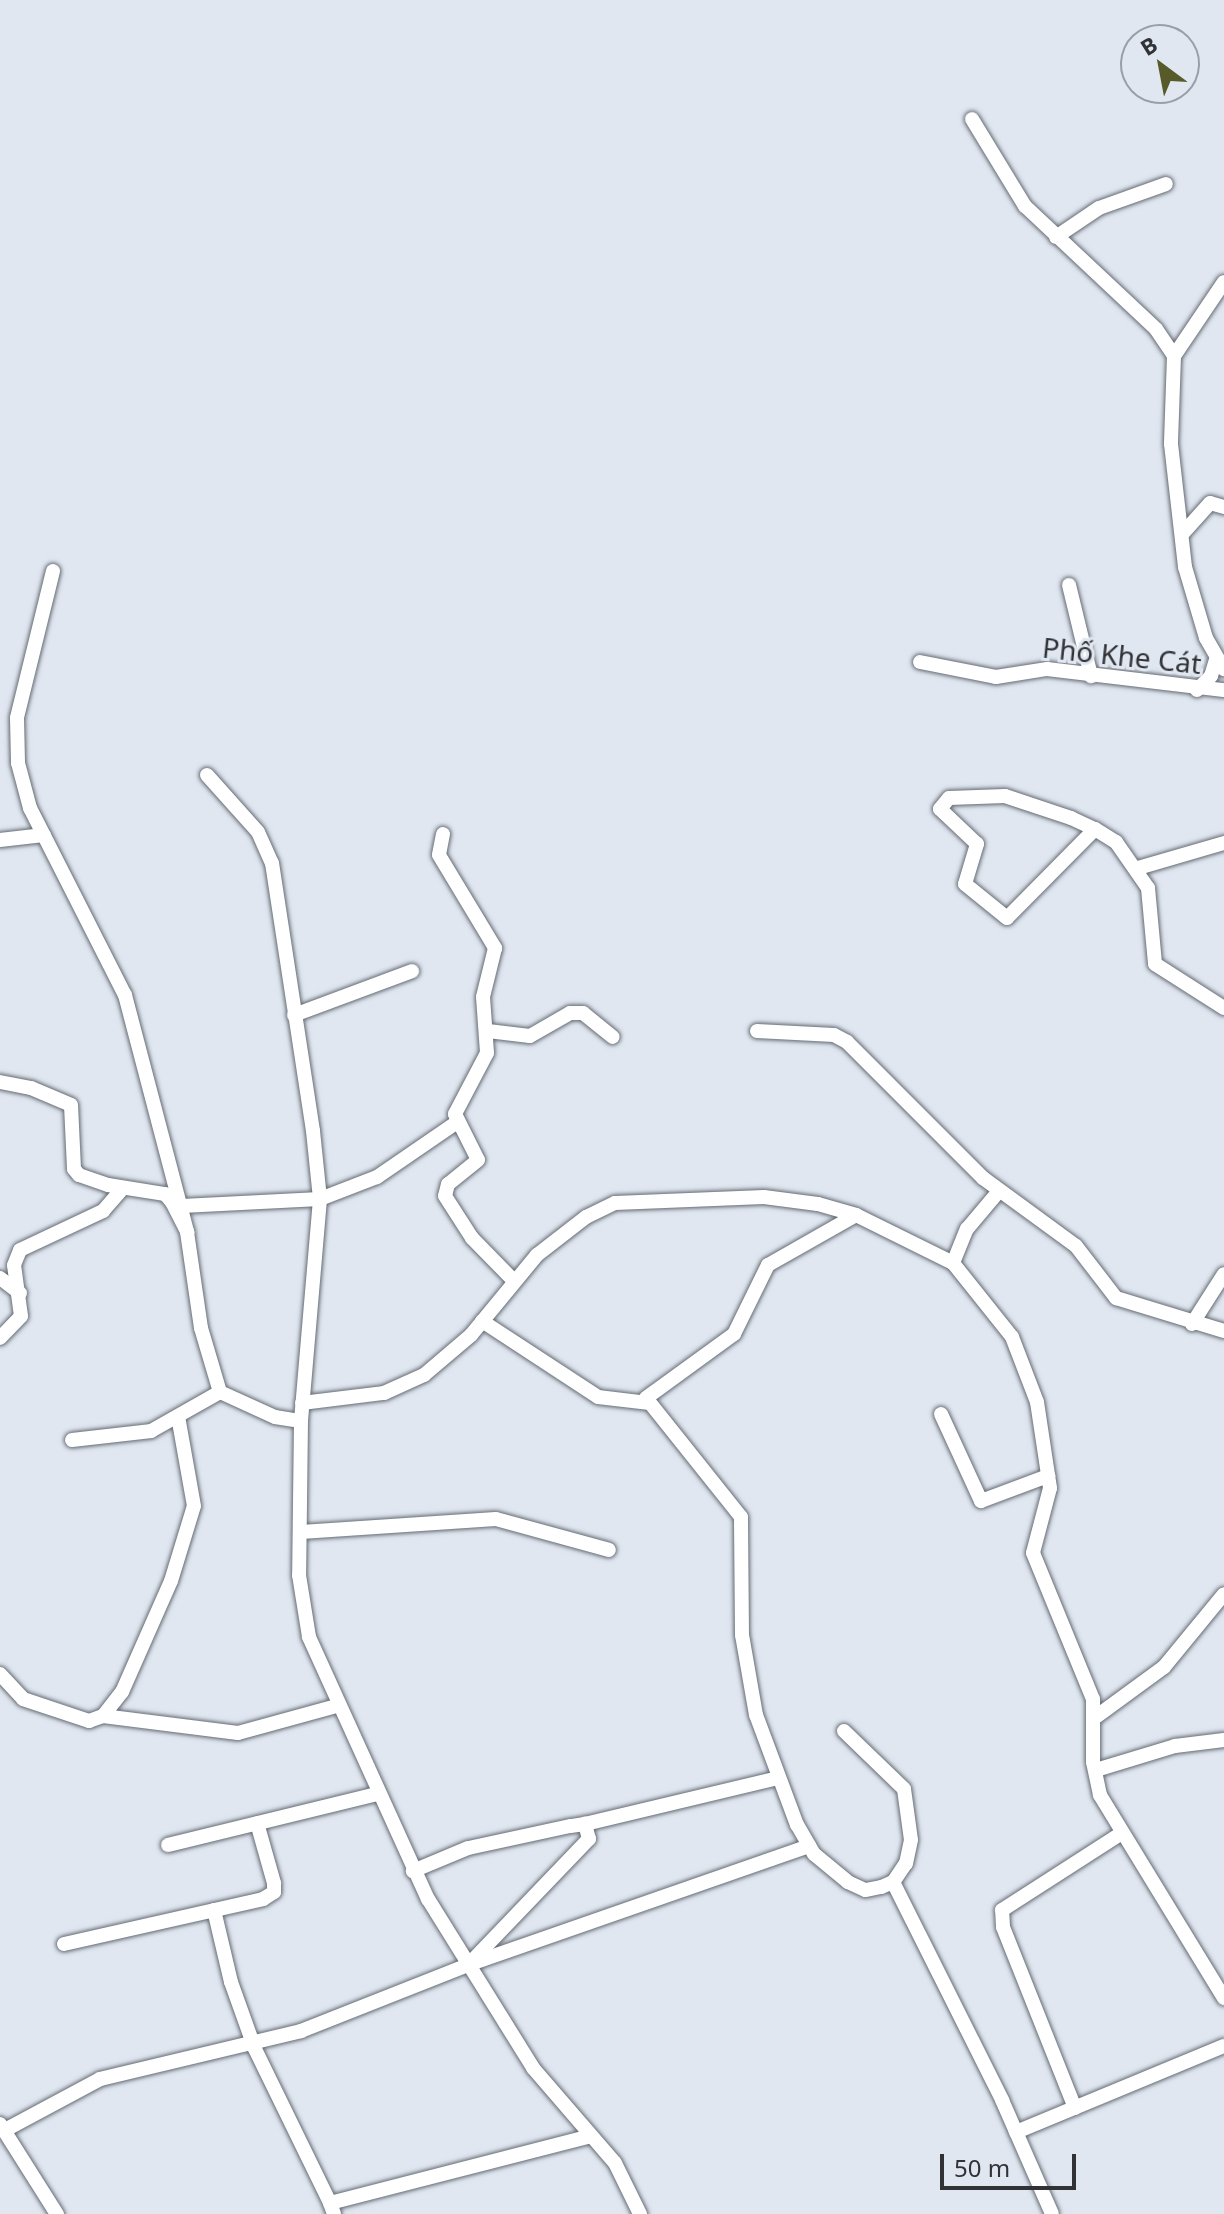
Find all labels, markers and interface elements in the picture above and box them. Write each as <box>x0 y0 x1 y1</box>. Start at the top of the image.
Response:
north arrow <box>1120 24 1200 104</box>
text: B <box>1134 29 1162 62</box>
street label: Phố Khe Cát <box>1041 630 1203 680</box>
scale bar <box>944 2138 1080 2188</box>
text: 50 m <box>954 2151 1010 2184</box>

